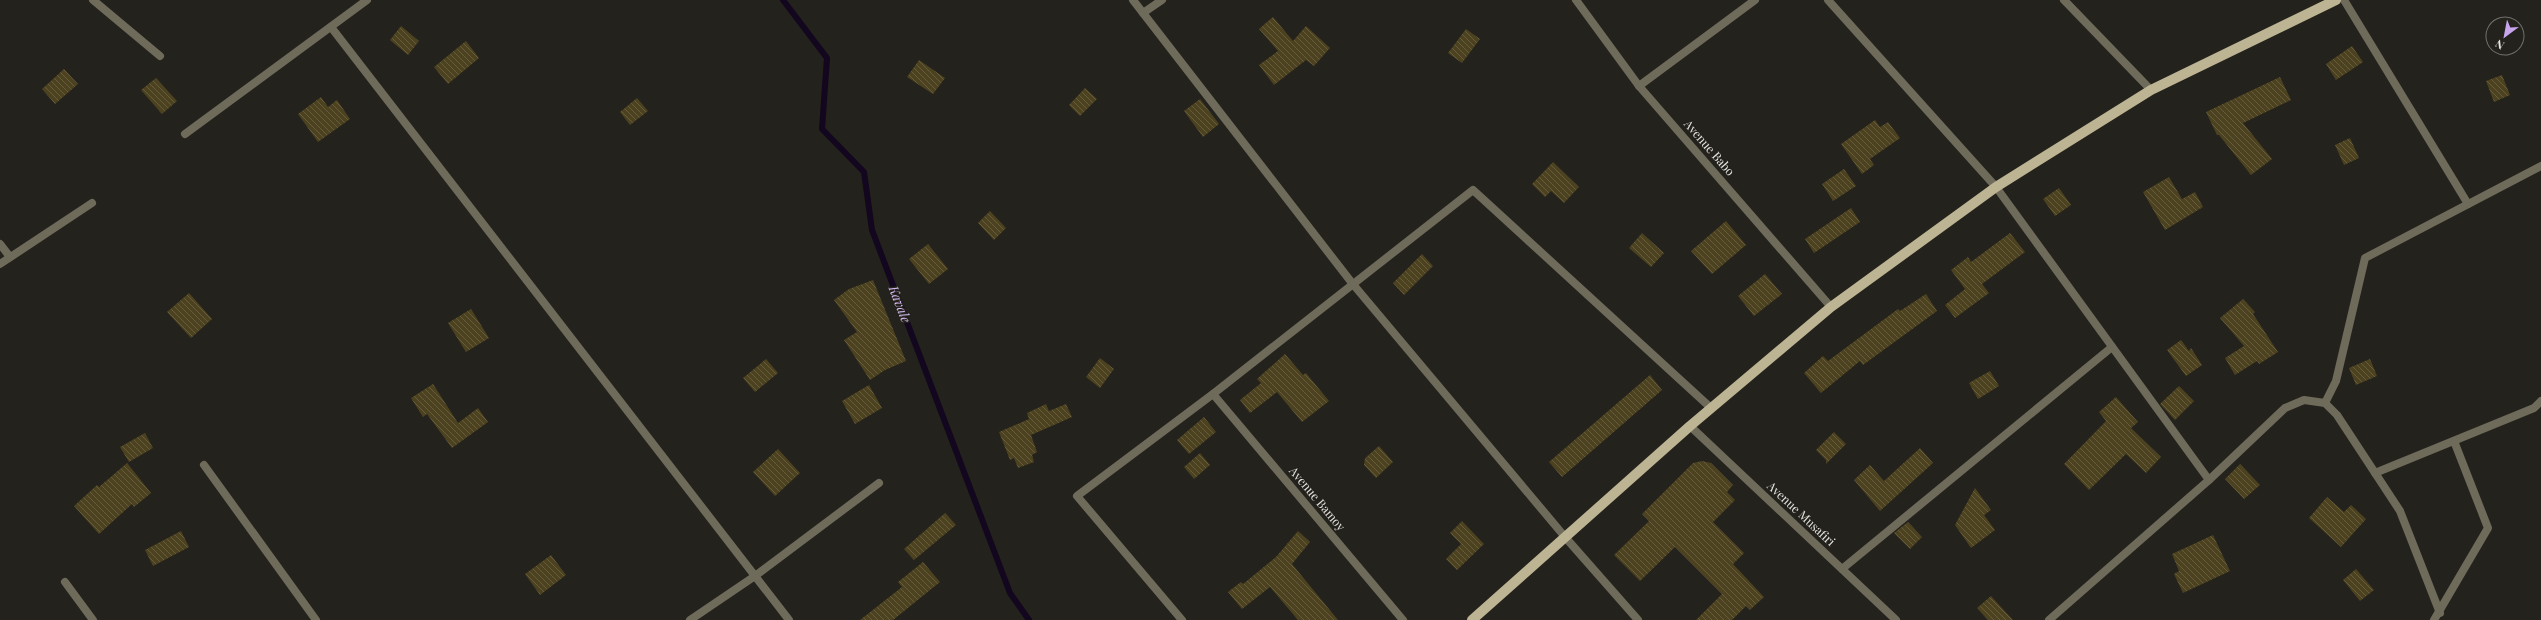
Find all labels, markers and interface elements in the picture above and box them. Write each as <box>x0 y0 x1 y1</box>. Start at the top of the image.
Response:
north arrow <box>2485 16 2525 56</box>
text: N <box>2492 36 2507 53</box>
street label: Avenue Babo <box>1680 115 1739 179</box>
water label: Kavale <box>885 282 915 325</box>
street label: Avenue Bamoy <box>1286 462 1349 534</box>
street label: Avenue Musafiri <box>1763 477 1839 549</box>

